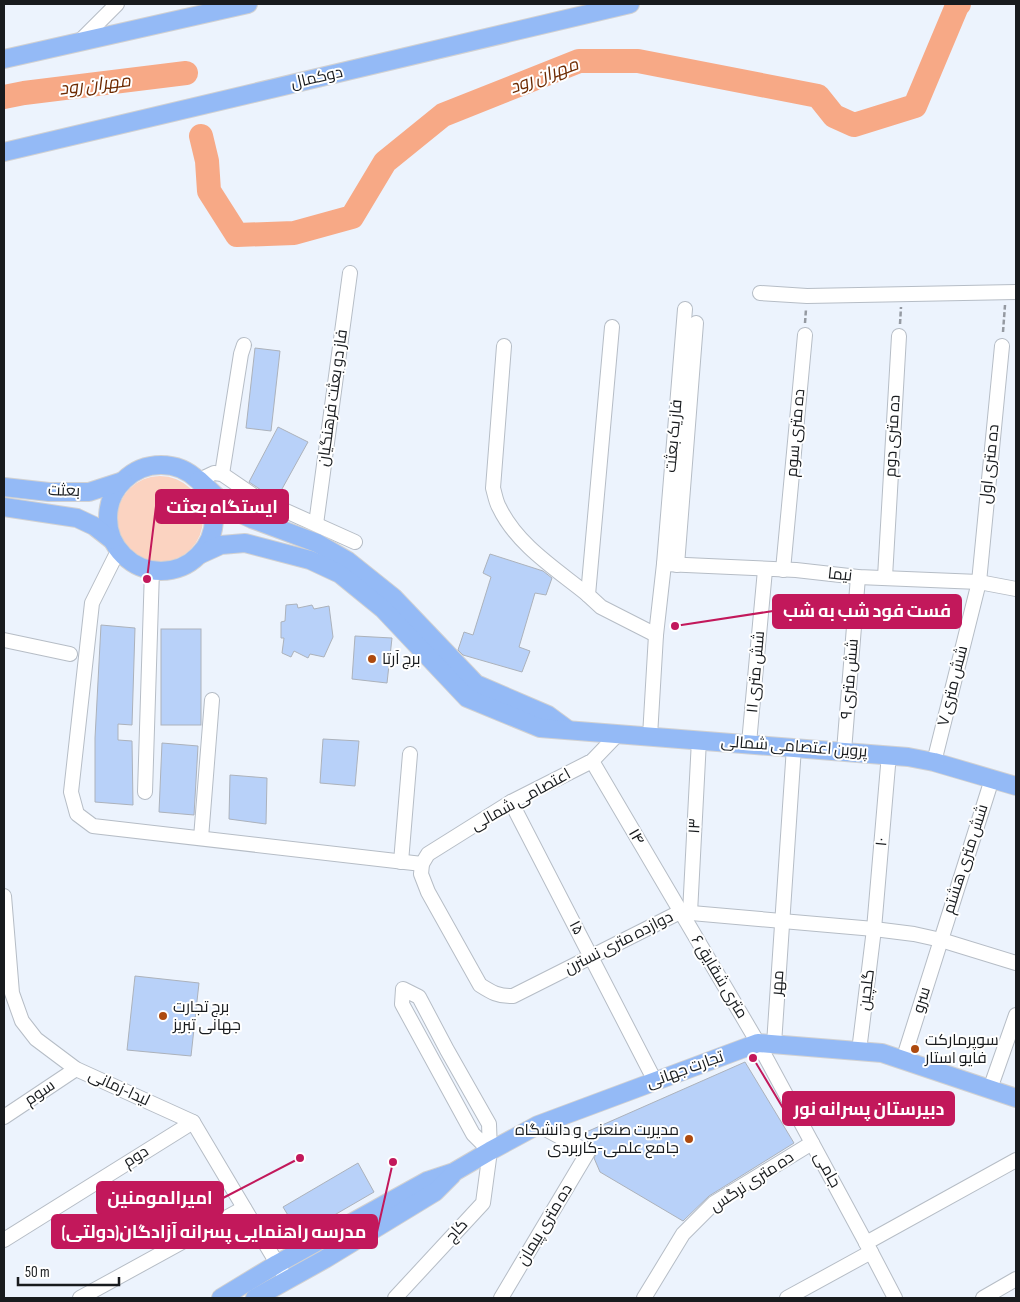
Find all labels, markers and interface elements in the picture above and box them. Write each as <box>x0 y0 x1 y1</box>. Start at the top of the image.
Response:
water label: مهران رود <box>507 54 582 98</box>
street label: دوکمال <box>289 63 345 93</box>
water label: مهران رود <box>58 70 132 100</box>
street label: فاز دو بعثت فرهنگیان <box>314 328 352 468</box>
street label: ده متری سوم <box>783 388 810 478</box>
street label: ده متری دوم <box>881 394 906 478</box>
street label: فاز یک بعثت <box>661 399 687 473</box>
street label: ده متری اول <box>976 423 1004 505</box>
street label: بعثت <box>48 481 80 501</box>
callout: ایستگاه بعثت <box>156 490 288 523</box>
text: ایستگاه بعثت <box>166 497 278 518</box>
street label: نیما <box>827 564 853 586</box>
callout: فست فود شب به شب <box>773 595 961 628</box>
text: فست فود شب به شب <box>783 601 951 622</box>
street label: ۱۱ شش متری <box>743 630 769 714</box>
street label: ۹ شش متری <box>837 638 863 720</box>
street label: ۷ شش متری <box>934 644 972 728</box>
place label: برج آرتا <box>382 650 420 670</box>
marker: برج آرتا <box>366 653 378 665</box>
street label: پروین اعتصامی شمالی <box>720 732 869 763</box>
street label: اعتصامی شمالی <box>468 765 574 835</box>
street label: شش متری هشتم <box>939 802 994 917</box>
street label: ۱۳ <box>685 818 705 834</box>
street label: ۱۴ <box>624 826 648 848</box>
street label: ۱۰ <box>872 837 892 847</box>
street label: دوازده متری نسترن <box>561 907 677 979</box>
street label: ۱۵ <box>564 918 588 938</box>
street label: ۶ متری شقایق <box>687 932 751 1022</box>
street label: گلچین <box>855 968 880 1012</box>
street label: مهر <box>768 970 788 997</box>
street label: سرو <box>909 985 935 1015</box>
place label: برج تجارت جهانی تبریز <box>172 998 241 1035</box>
marker: برج تجارت جهانی تبریز <box>157 1010 169 1022</box>
place label: سوپرمارکت فایو استار <box>924 1031 999 1068</box>
marker: سوپرمارکت فایو استار <box>909 1043 921 1055</box>
street label: تجارت جهانی <box>644 1047 727 1093</box>
street label: لیدا-زمانی <box>85 1066 153 1110</box>
street label: سوم <box>21 1076 59 1111</box>
callout: دبیرستان پسرانه نور <box>783 1092 954 1125</box>
text: دبیرستان پسرانه نور <box>792 1099 945 1121</box>
place label: مدیریت صنعنی و دانشگاه جامع علمی-کاربردی <box>515 1121 679 1159</box>
marker: مدیریت صنعنی و دانشگاه جامع علمی-کاربردی <box>683 1133 695 1145</box>
street label: دوم <box>120 1142 153 1173</box>
street label: ده متری نرگس <box>707 1148 797 1216</box>
street label: جامی <box>809 1149 845 1191</box>
street label: ده متری پیمان <box>513 1181 578 1270</box>
callout: امیرالمومنین <box>97 1182 223 1215</box>
text: امیرالمومنین <box>107 1188 213 1209</box>
callout: مدرسه راهنمایی پسرانه آزادگان(دولتی) <box>52 1215 377 1248</box>
street label: کاج <box>442 1216 473 1247</box>
text: مدرسه راهنمایی پسرانه آزادگان(دولتی) <box>62 1222 367 1244</box>
scale bar <box>18 1254 119 1286</box>
text: 50 m <box>25 1263 50 1282</box>

